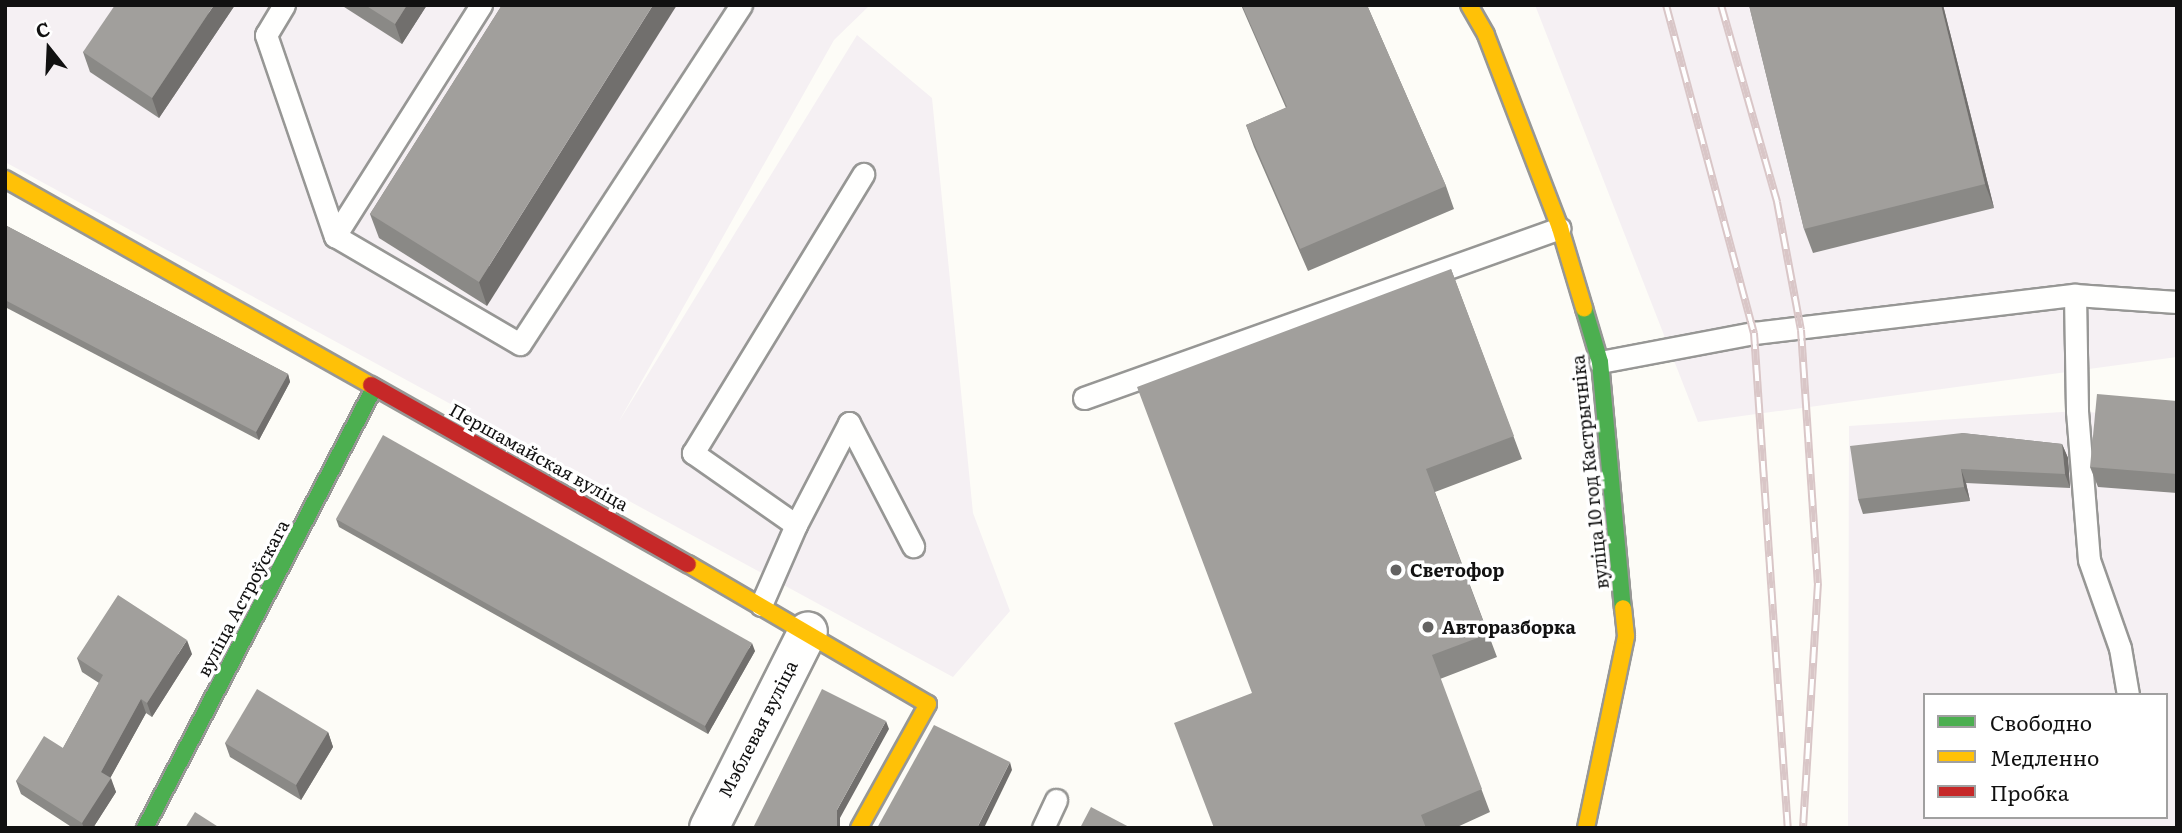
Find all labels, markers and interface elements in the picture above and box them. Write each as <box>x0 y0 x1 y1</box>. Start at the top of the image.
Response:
north arrow <box>14 14 84 84</box>
text: С <box>32 14 53 44</box>
street label: вуліца 10 год Кастрычніка <box>1567 354 1613 590</box>
street label: Першамайская вуліца <box>446 399 632 515</box>
street label: вуліца Астроўскага <box>193 516 293 680</box>
place label: Светофор <box>1410 559 1504 581</box>
marker: Светофор <box>1388 562 1404 578</box>
place label: Авторазборка <box>1442 616 1576 638</box>
marker: Авторазборка <box>1420 619 1436 635</box>
street label: Мэблевая вуліца <box>714 657 802 801</box>
legend <box>1923 693 2168 819</box>
text: Свободно <box>1990 706 2092 737</box>
text: Медленно <box>1990 741 2099 772</box>
text: Пробка <box>1990 776 2069 807</box>

